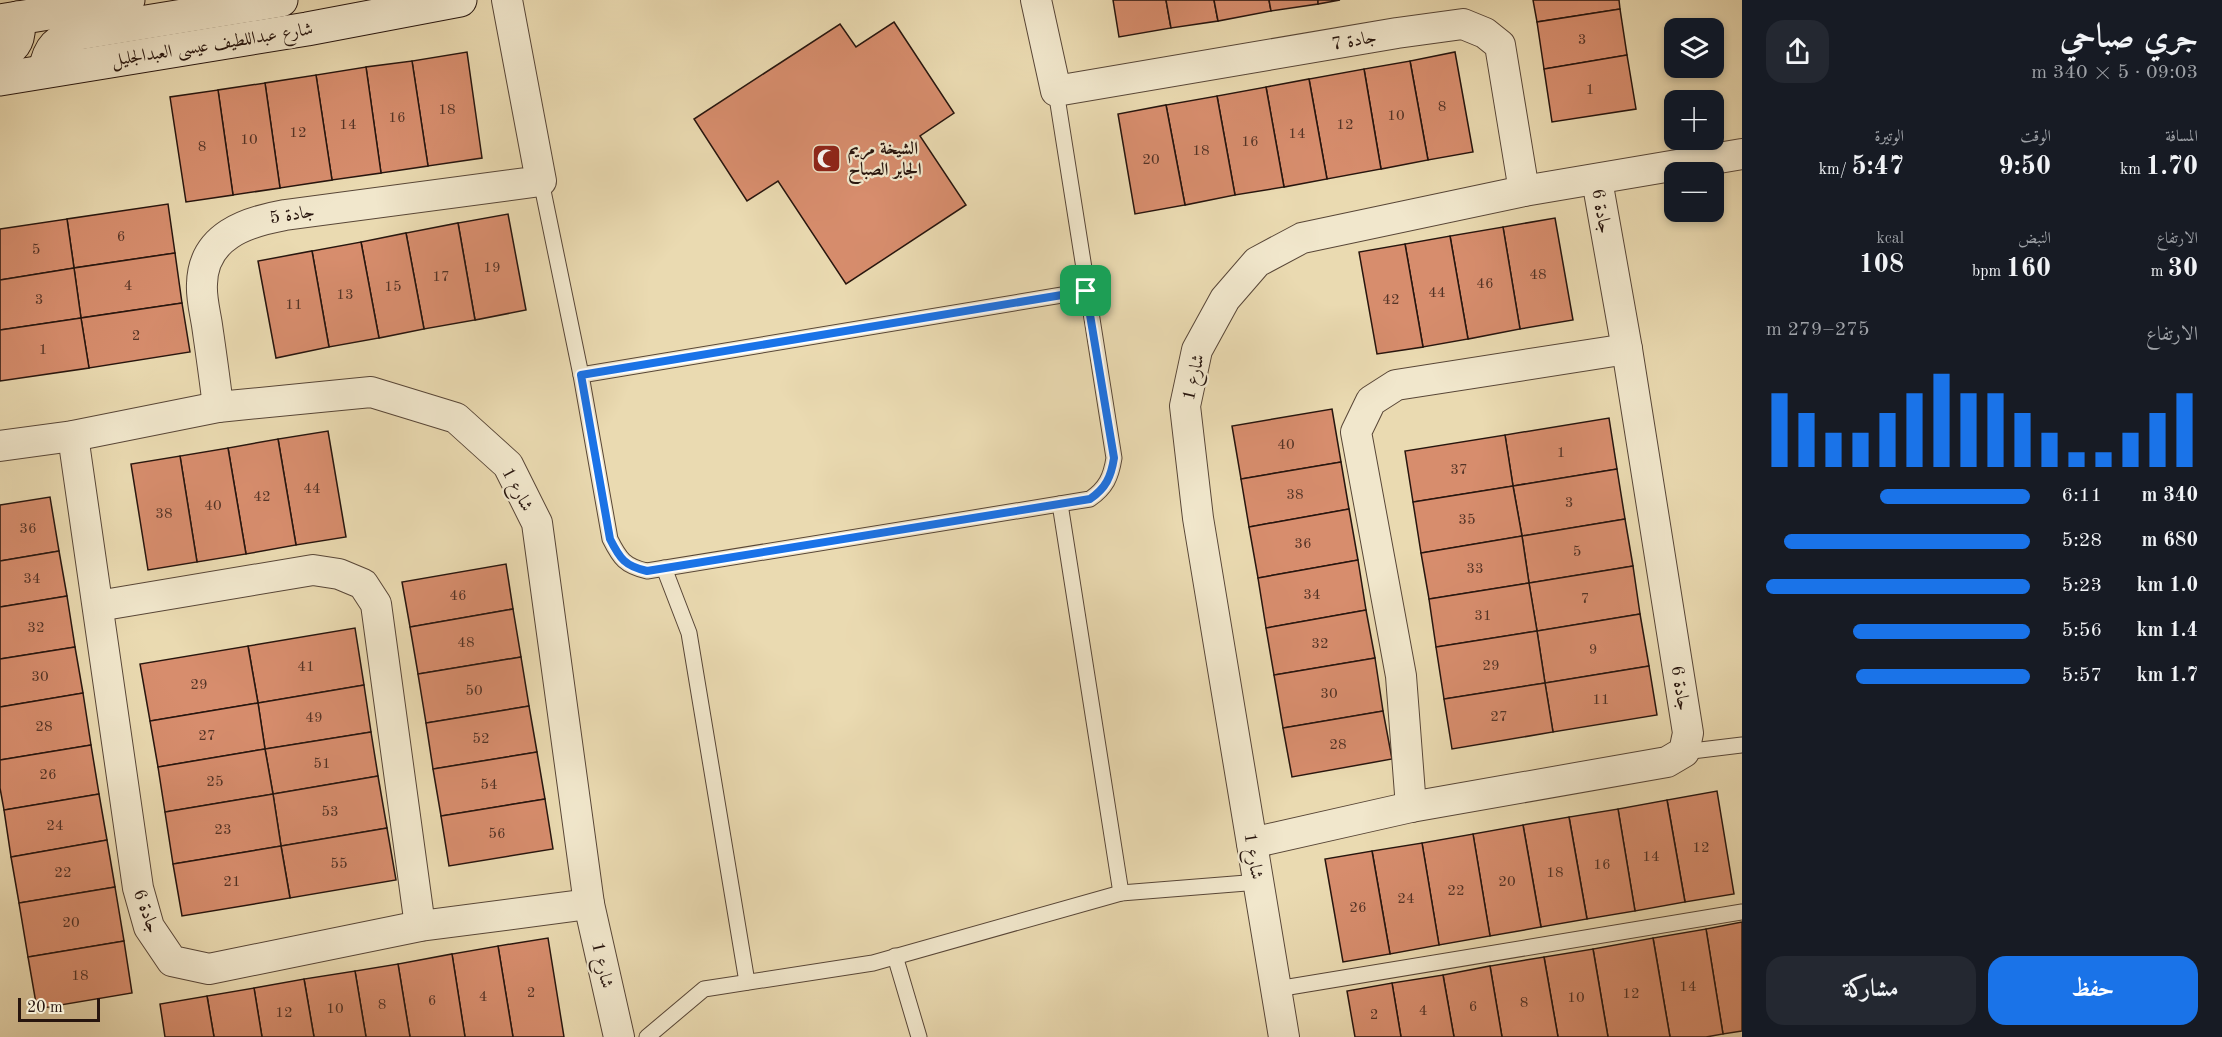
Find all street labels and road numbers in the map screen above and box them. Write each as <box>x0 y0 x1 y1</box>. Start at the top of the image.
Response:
street label: شارع عبداللطيف عيسى العبدالجليل <box>110 20 315 75</box>
street label: جادة 7 <box>1330 28 1378 54</box>
street label: جادة 6 <box>1588 187 1614 235</box>
street label: جادة 5 <box>268 203 316 227</box>
street label: شارع 1 <box>1180 352 1213 403</box>
street label: شارع 1 <box>494 465 536 517</box>
street label: جادة 6 <box>1668 664 1692 712</box>
street label: شارع 1 <box>1236 832 1266 881</box>
street label: جادة 6 <box>130 887 162 936</box>
street label: شارع 1 <box>583 940 616 991</box>

